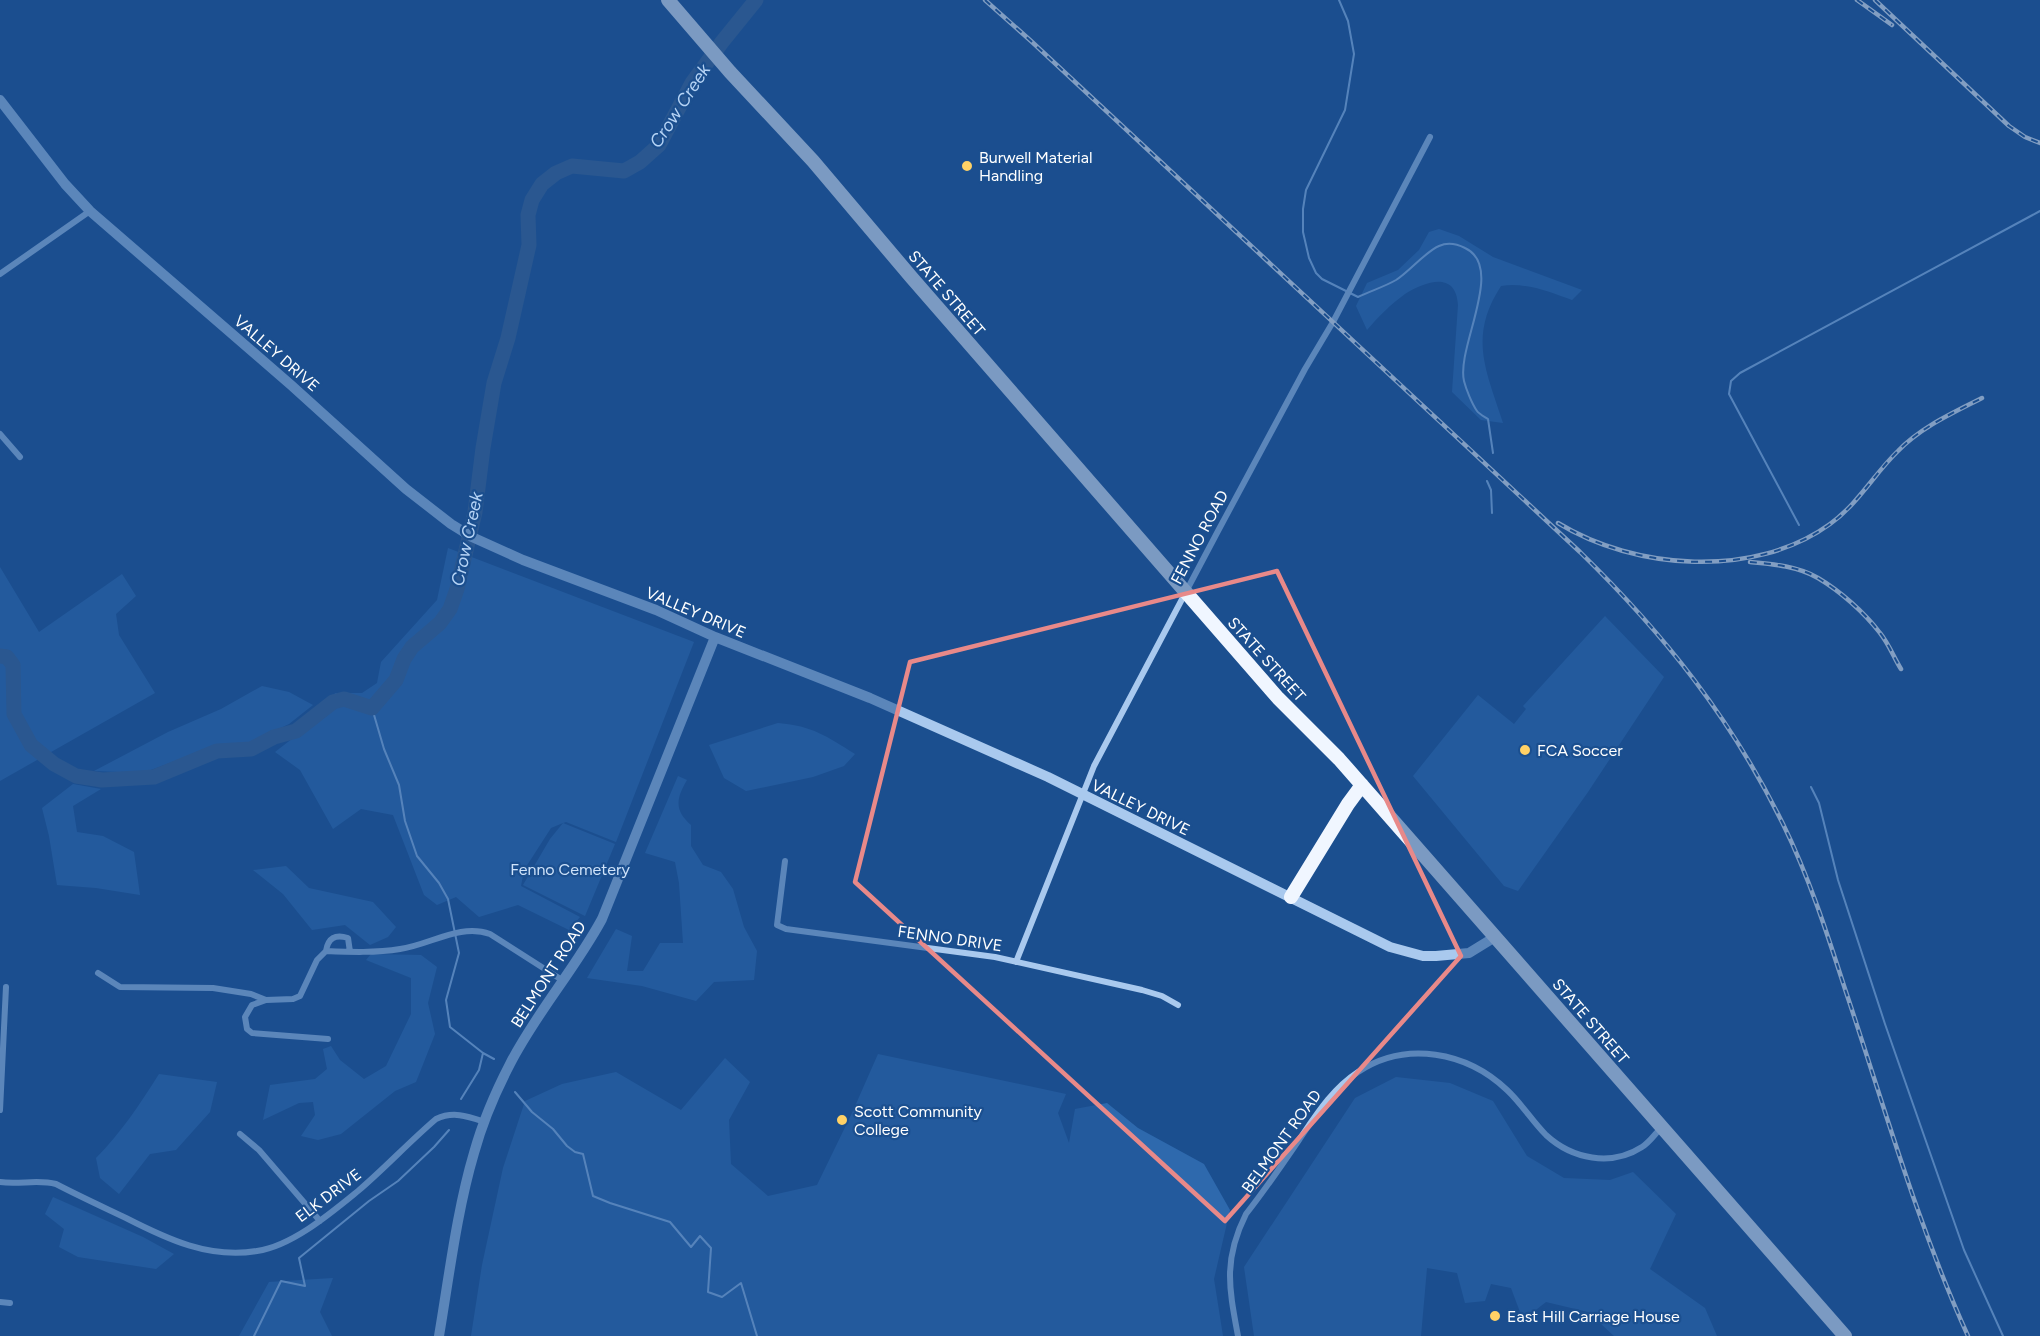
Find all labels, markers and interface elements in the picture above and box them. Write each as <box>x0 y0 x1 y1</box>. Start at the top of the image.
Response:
water label: Crow Creek <box>645 59 716 152</box>
place label: Burwell Material Handling <box>979 148 1092 185</box>
marker: Burwell Material Handling <box>960 159 974 173</box>
street label: STATE STREET <box>904 247 989 340</box>
street label: VALLEY DRIVE <box>230 311 323 396</box>
street label: FENNO ROAD <box>1167 487 1232 587</box>
water label: Crow Creek <box>446 489 488 588</box>
street label: VALLEY DRIVE <box>643 583 749 642</box>
street label: STATE STREET <box>1224 613 1310 706</box>
place label: FCA Soccer <box>1537 741 1623 760</box>
marker: FCA Soccer <box>1518 743 1532 757</box>
street label: VALLEY DRIVE <box>1089 775 1193 839</box>
park label: Fenno Cemetery <box>510 860 630 879</box>
street label: BELMONT ROAD <box>507 918 590 1031</box>
street label: FENNO DRIVE <box>897 922 1003 955</box>
street label: STATE STREET <box>1548 975 1633 1068</box>
street label: BELMONT ROAD <box>1238 1086 1325 1197</box>
place label: Scott Community College <box>854 1102 982 1139</box>
marker: Scott Community College <box>835 1113 849 1127</box>
street label: ELK DRIVE <box>292 1165 365 1226</box>
place label: East Hill Carriage House <box>1507 1307 1680 1326</box>
marker: East Hill Carriage House <box>1488 1309 1502 1323</box>

